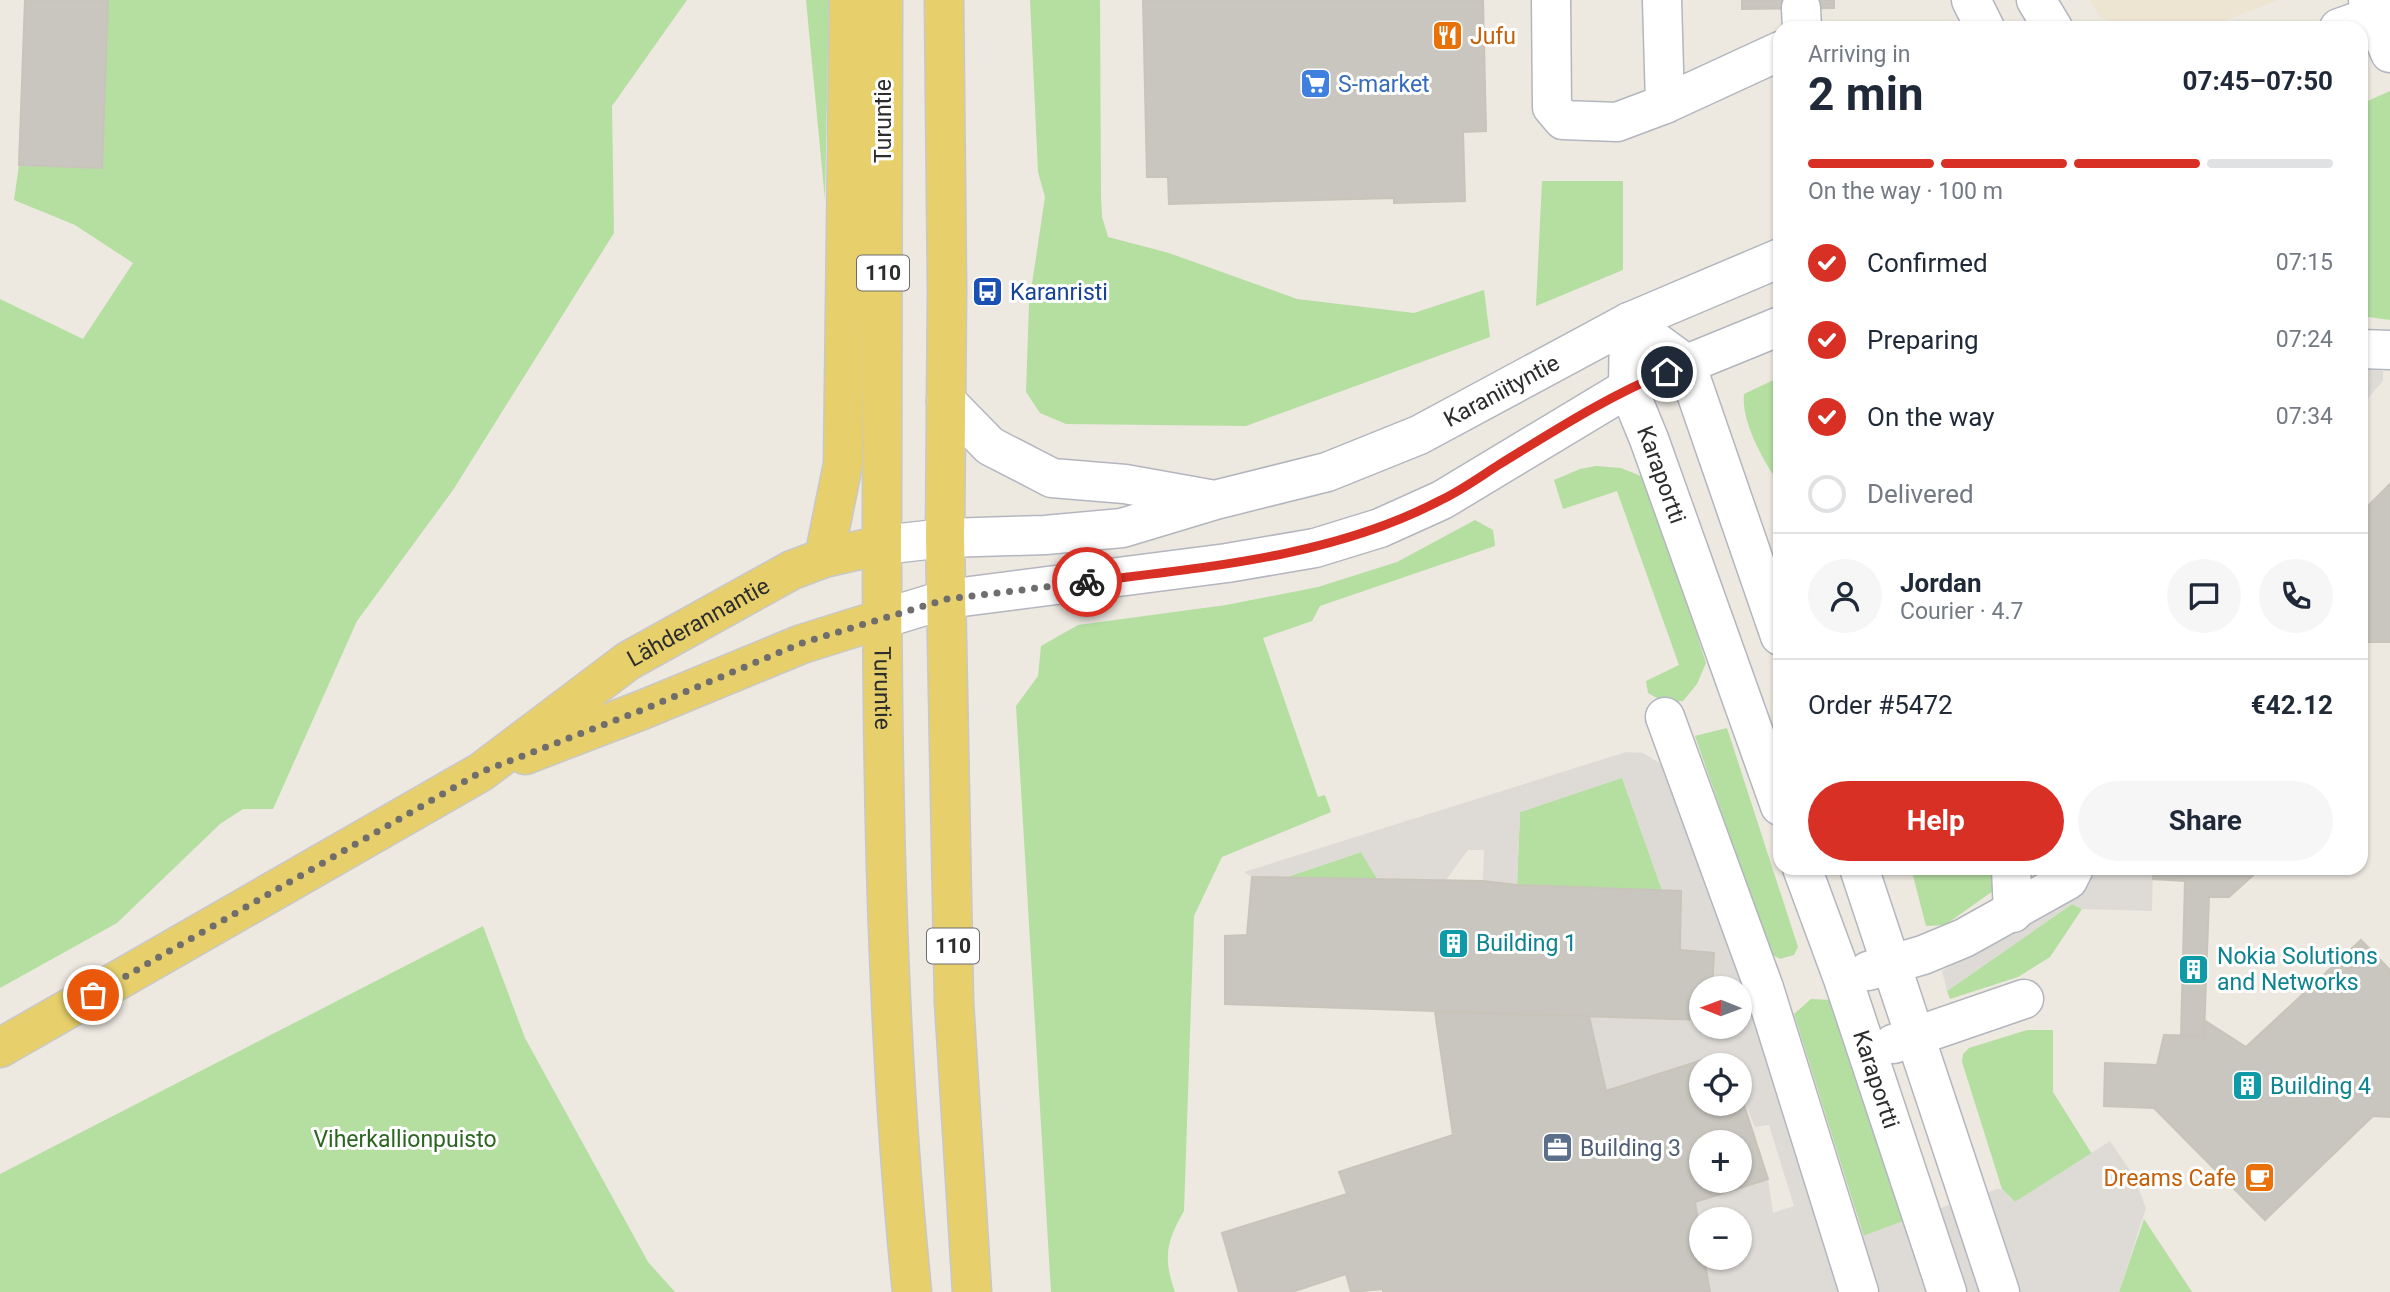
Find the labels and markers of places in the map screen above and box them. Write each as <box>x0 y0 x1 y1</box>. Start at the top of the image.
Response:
restaurant icon: Jufu <box>1430 19 1464 53</box>
place label: Jufu <box>1470 23 1516 50</box>
supermarket icon: S-market <box>1298 67 1332 101</box>
place label: S-market <box>1338 71 1430 98</box>
bus stop icon: Karanristi <box>970 275 1004 309</box>
place label: Karanristi <box>1010 279 1108 306</box>
pin <box>1637 342 1697 402</box>
building icon: Building 1 <box>1436 926 1470 960</box>
place label: Building 1 <box>1476 930 1577 957</box>
place label: Nokia Solutions and Networks <box>2217 943 2378 996</box>
building icon: Nokia Solutions and Networks <box>2177 952 2211 986</box>
pin <box>63 965 123 1025</box>
building icon: Building 4 <box>2230 1069 2264 1103</box>
place label: Building 4 <box>2270 1073 2371 1100</box>
office icon: Building 3 <box>1540 1131 1574 1165</box>
place label: Building 3 <box>1580 1135 1681 1162</box>
cafe icon: Dreams Cafe <box>2242 1161 2276 1195</box>
place label: Dreams Cafe <box>2103 1165 2236 1192</box>

